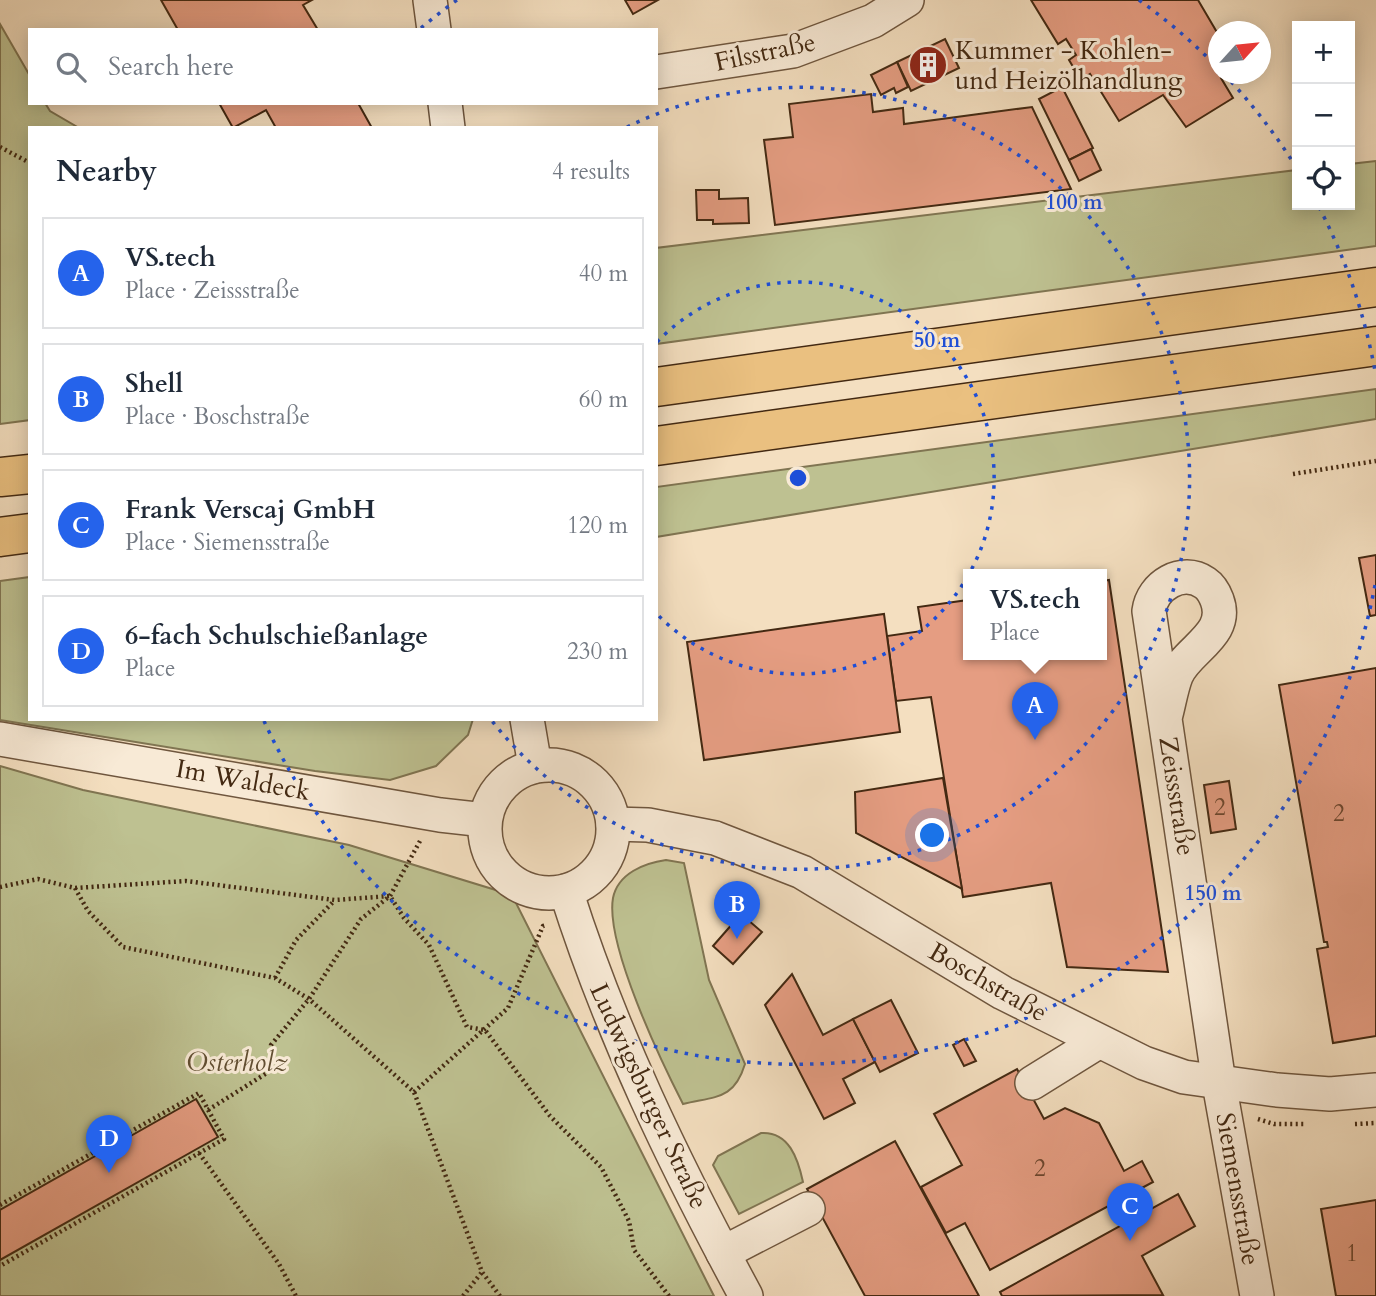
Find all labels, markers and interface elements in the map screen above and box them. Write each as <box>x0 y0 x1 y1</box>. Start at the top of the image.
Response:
north arrow <box>1208 21 1271 84</box>
map controls <box>1292 21 1355 210</box>
button: + <box>1292 21 1355 84</box>
street label: Filsstraße <box>711 24 819 80</box>
search box <box>28 28 658 105</box>
place label: Kummer - Kohlen- und Heizölhandlung <box>955 33 1183 98</box>
building icon: Kummer - Kohlen- und Heizölhandlung <box>907 44 949 86</box>
icon: search <box>52 48 90 86</box>
text: Search here <box>108 49 234 84</box>
button: − <box>1292 84 1355 147</box>
button: locate <box>1292 147 1355 210</box>
text: Nearby <box>56 151 157 192</box>
text: 4 results <box>552 156 630 187</box>
text: 100 m <box>1045 188 1103 217</box>
text: VS.tech <box>125 240 216 275</box>
text: A <box>72 258 90 289</box>
text: 40 m <box>579 258 628 289</box>
text: Place · Zeissstraße <box>125 275 300 306</box>
text: 50 m <box>914 326 961 355</box>
text: Shell <box>125 366 183 401</box>
text: B <box>73 384 89 415</box>
text: 60 m <box>579 384 628 415</box>
text: Place · Boschstraße <box>125 401 310 432</box>
centre of rings <box>786 466 810 490</box>
text: Frank Verscaj GmbH <box>125 492 375 527</box>
text: C <box>72 510 90 541</box>
text: 120 m <box>567 510 628 541</box>
text: Place · Siemensstraße <box>125 527 330 558</box>
popup <box>963 569 1107 660</box>
text: VS.tech <box>990 582 1080 617</box>
text: Place <box>990 617 1040 648</box>
text: 6-fach Schulschießanlage <box>125 618 428 653</box>
text: D <box>71 636 91 667</box>
text: 230 m <box>567 636 628 667</box>
text: Place <box>125 653 175 684</box>
pin: A <box>1012 682 1058 740</box>
street label: Zeissstraße <box>1150 734 1204 858</box>
street label: Im Waldeck <box>173 751 313 809</box>
house number: 2 <box>1214 792 1226 823</box>
house number: 2 <box>1333 798 1345 829</box>
your location <box>915 818 949 852</box>
text: 150 m <box>1184 879 1242 908</box>
pin: B <box>714 881 760 939</box>
street label: Boschstraße <box>922 934 1054 1030</box>
street label: Ludwigsburger Straße <box>581 978 717 1214</box>
park label: Osterholz <box>186 1045 288 1080</box>
street label: Siemensstraße <box>1207 1110 1269 1268</box>
pin: D <box>86 1115 132 1173</box>
house number: 2 <box>1034 1153 1046 1184</box>
pin: C <box>1107 1183 1153 1241</box>
house number: 1 <box>1346 1238 1358 1269</box>

